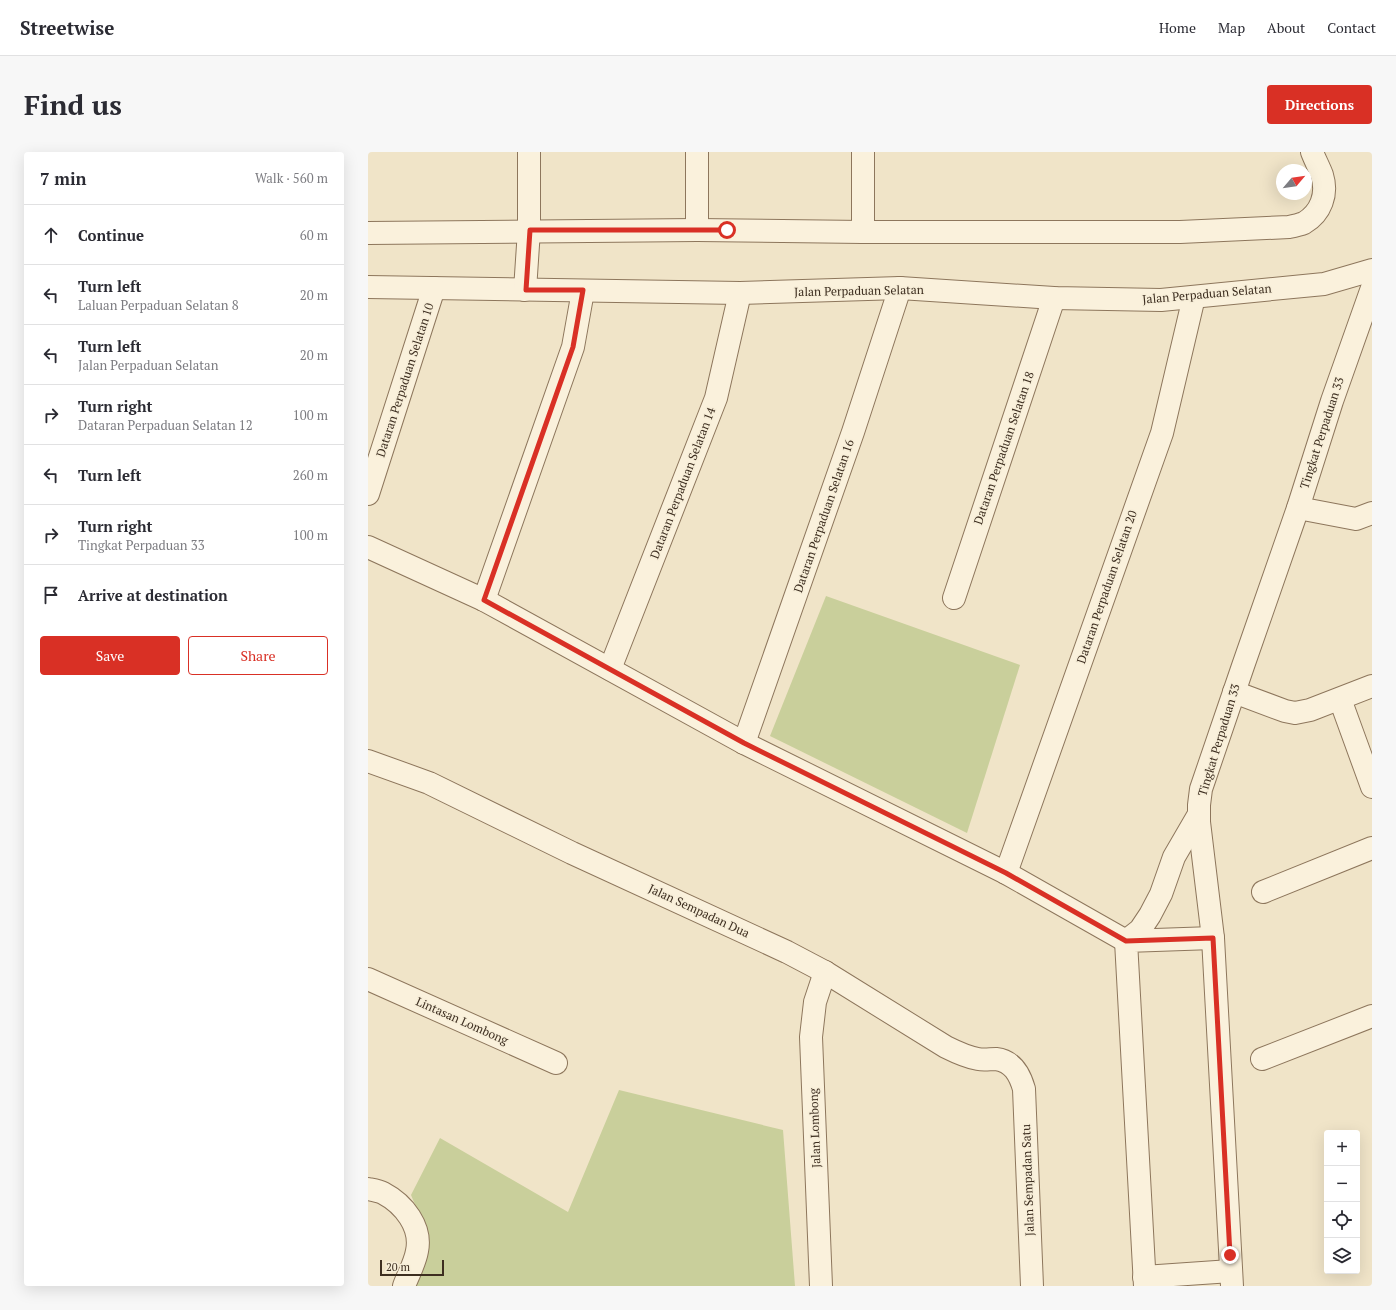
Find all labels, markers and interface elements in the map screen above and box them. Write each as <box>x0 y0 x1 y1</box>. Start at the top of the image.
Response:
text: Streetwise <box>20 15 114 40</box>
text: Home <box>1159 18 1196 37</box>
text: Map <box>1218 18 1245 37</box>
text: About <box>1267 18 1305 37</box>
text: Contact <box>1327 18 1376 37</box>
button: Directions <box>1267 85 1372 124</box>
text: Find us <box>24 86 122 123</box>
north arrow <box>1276 164 1312 200</box>
text: 7 min <box>40 167 87 190</box>
text: Walk · 560 m <box>255 169 328 187</box>
route start <box>718 221 736 239</box>
icon: ahead <box>40 224 62 246</box>
text: Continue <box>78 225 144 245</box>
text: 60 m <box>300 226 328 244</box>
text: Turn left <box>78 276 142 296</box>
street label: Jalan Perpaduan Selatan <box>1142 280 1272 307</box>
street label: Jalan Perpaduan Selatan <box>794 282 924 299</box>
icon: left <box>40 284 62 306</box>
text: 20 m <box>300 286 328 304</box>
text: Laluan Perpaduan Selatan 8 <box>78 296 239 314</box>
street label: Dataran Perpaduan Selatan 10 <box>372 301 437 459</box>
text: Turn left <box>78 336 142 356</box>
icon: left <box>40 344 62 366</box>
text: 20 m <box>300 346 328 364</box>
text: Jalan Perpaduan Selatan <box>78 356 218 374</box>
street label: Dataran Perpaduan Selatan 18 <box>970 369 1037 526</box>
street label: Tingkat Perpaduan 33 <box>1296 375 1347 491</box>
text: Turn right <box>78 396 153 416</box>
icon: right <box>40 404 62 426</box>
street label: Dataran Perpaduan Selatan 14 <box>647 404 719 561</box>
text: 100 m <box>293 406 328 424</box>
text: Dataran Perpaduan Selatan 12 <box>78 416 253 434</box>
street label: Dataran Perpaduan Selatan 16 <box>790 437 857 594</box>
icon: left <box>40 464 62 486</box>
text: Turn left <box>78 465 142 485</box>
text: 260 m <box>293 466 328 484</box>
street label: Dataran Perpaduan Selatan 20 <box>1073 508 1140 665</box>
text: Turn right <box>78 516 153 536</box>
icon: right <box>40 524 62 546</box>
text: 100 m <box>293 526 328 544</box>
text: Tingkat Perpaduan 33 <box>78 536 205 554</box>
icon: arrive <box>40 584 62 606</box>
text: Arrive at destination <box>78 585 228 605</box>
button: Save <box>40 636 180 675</box>
button: Share <box>188 636 328 675</box>
street label: Tingkat Perpaduan 33 <box>1194 682 1243 798</box>
street label: Jalan Sempadan Dua <box>646 881 752 941</box>
street label: Lintasan Lombong <box>414 993 511 1048</box>
street label: Jalan Lombong <box>806 1087 823 1168</box>
street label: Jalan Sempadan Satu <box>1018 1124 1037 1236</box>
map controls <box>1324 1130 1360 1274</box>
button: + <box>1324 1130 1360 1166</box>
button: − <box>1324 1166 1360 1202</box>
button: locate <box>1324 1202 1360 1238</box>
button: layers <box>1324 1238 1360 1274</box>
route end <box>1221 1246 1239 1264</box>
scale bar <box>380 1258 444 1277</box>
text: 20 m <box>386 1260 410 1274</box>

